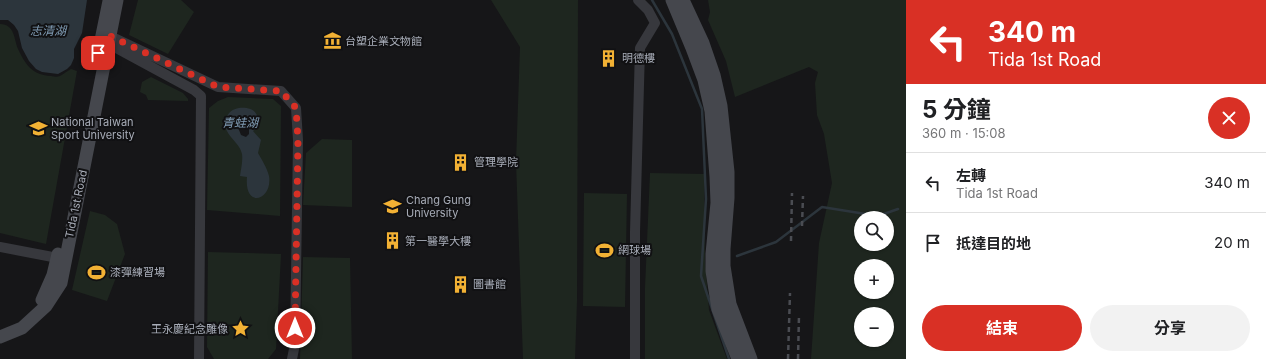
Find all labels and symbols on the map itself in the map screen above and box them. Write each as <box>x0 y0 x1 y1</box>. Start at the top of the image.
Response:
water label: 志清湖 <box>30 23 68 38</box>
museum icon: 台塑企業文物館 <box>322 31 342 51</box>
place label: 台塑企業文物館 <box>345 34 422 48</box>
pin <box>81 36 115 70</box>
building icon: 明德樓 <box>599 48 619 68</box>
place label: 明德樓 <box>622 51 655 65</box>
place label: National Taiwan Sport University <box>51 115 135 142</box>
water label: 青蛙湖 <box>222 115 260 130</box>
school or university icon: National Taiwan Sport University <box>28 118 48 138</box>
building icon: 管理學院 <box>451 152 471 172</box>
place label: 管理學院 <box>474 155 518 169</box>
street label: Tida 1st Road <box>62 169 90 239</box>
place label: Chang Gung University <box>406 193 471 220</box>
school or university icon: Chang Gung University <box>383 196 403 216</box>
building icon: 第一醫學大樓 <box>382 231 402 251</box>
place label: 第一醫學大樓 <box>405 234 471 248</box>
sports icon: 網球場 <box>595 240 615 260</box>
place label: 網球場 <box>618 243 651 257</box>
sports icon: 漆彈練習場 <box>87 262 107 282</box>
place label: 漆彈練習場 <box>110 265 165 279</box>
building icon: 圖書館 <box>450 274 470 294</box>
place label: 圖書館 <box>473 277 506 291</box>
position arrow <box>274 307 316 349</box>
place icon: 王永慶紀念雕像 <box>231 319 251 339</box>
place label: 王永慶紀念雕像 <box>151 322 228 336</box>

